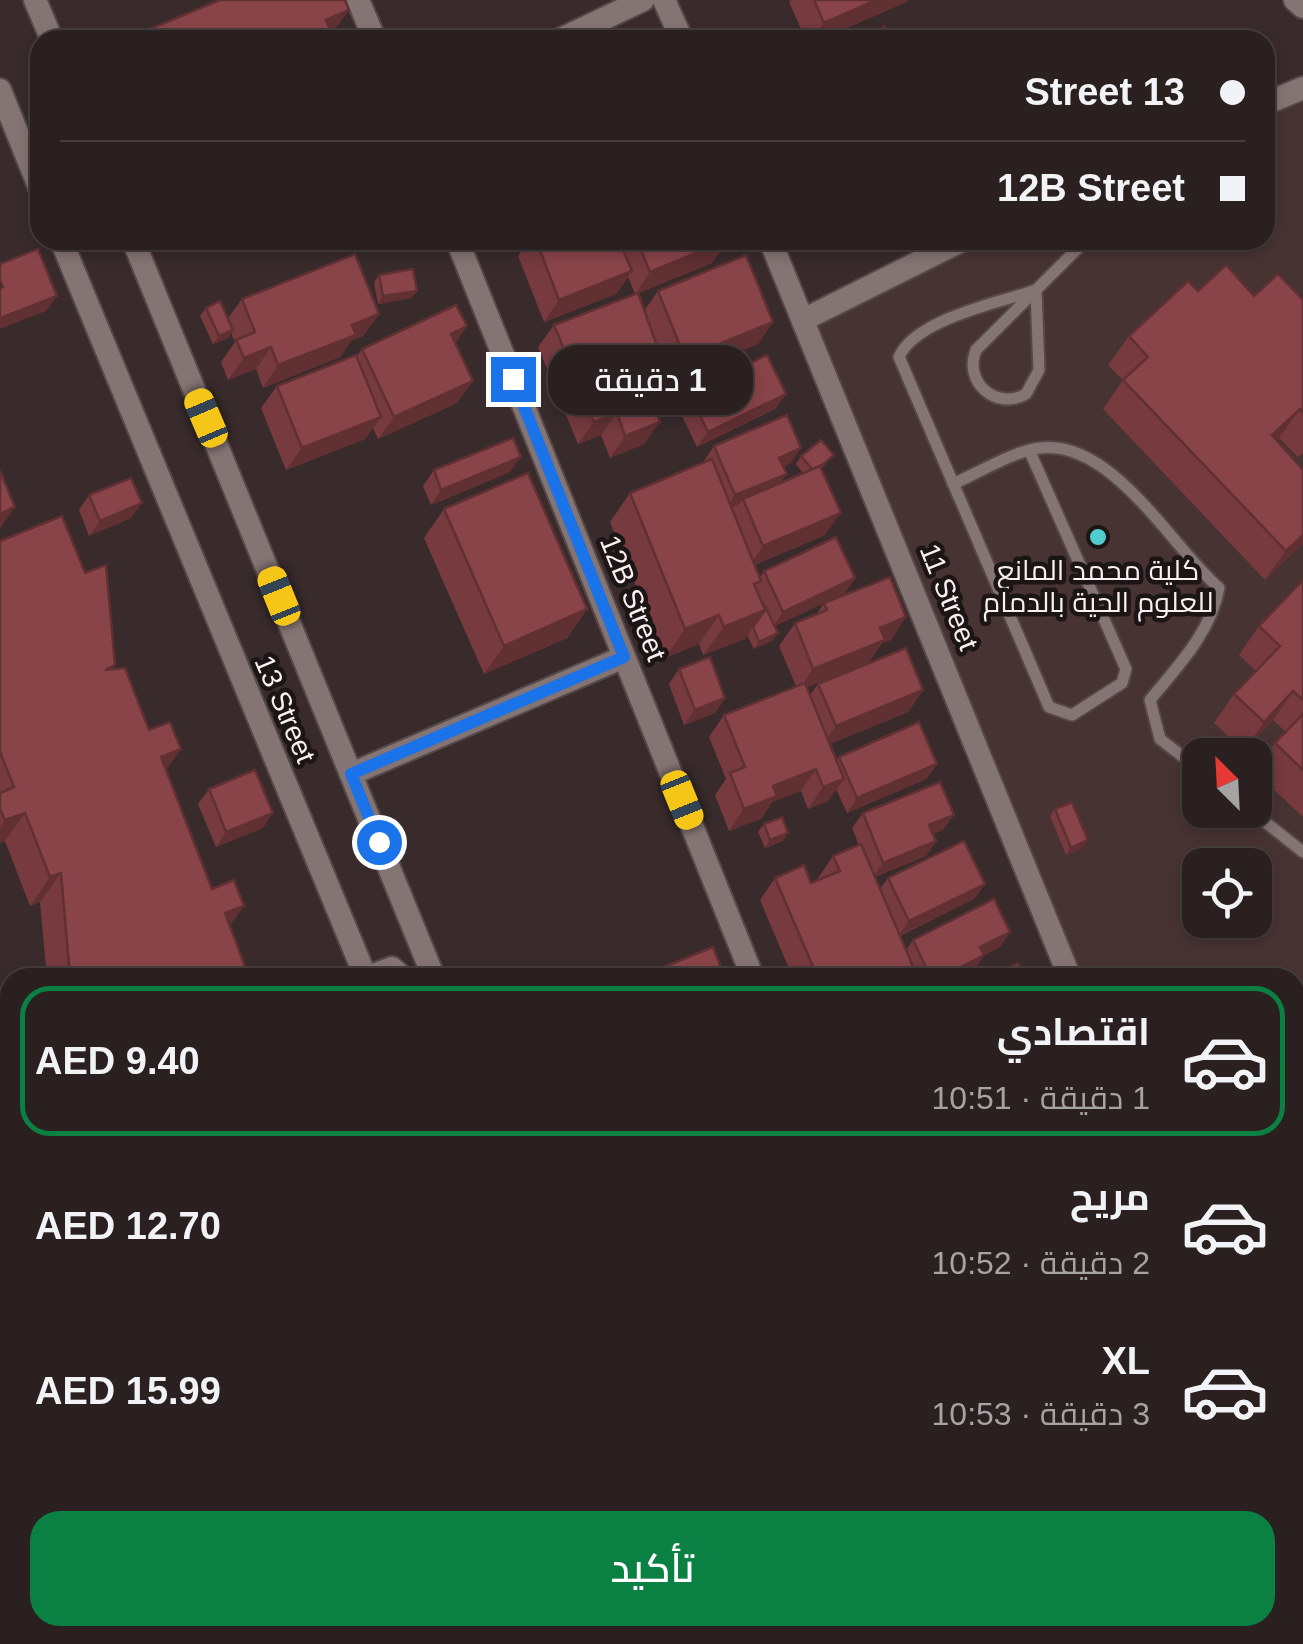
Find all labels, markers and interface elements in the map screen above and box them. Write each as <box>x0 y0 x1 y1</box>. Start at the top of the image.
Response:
text: 13 Street <box>1024 71 1185 113</box>
text: 12B Street <box>997 167 1185 209</box>
callout: 1 دقيقة <box>548 344 753 414</box>
route end <box>491 357 536 402</box>
text: 1 دقيقة <box>595 362 706 398</box>
car <box>180 385 232 451</box>
marker: كلية محمد المانع للعلوم الحية بالدمام <box>1087 526 1109 548</box>
street label: 12B Street <box>594 531 672 665</box>
street label: 11 Street <box>914 539 984 655</box>
place label: كلية محمد المانع للعلوم الحية بالدمام <box>983 555 1213 622</box>
car <box>254 563 304 629</box>
street label: 13 Street <box>249 651 322 768</box>
north arrow <box>1182 738 1272 828</box>
map controls <box>1182 738 1272 938</box>
car <box>657 767 707 833</box>
route start <box>357 820 402 865</box>
button: locate <box>1182 848 1272 938</box>
text: اقتصادي <box>997 1011 1150 1053</box>
icon: car <box>1180 1016 1270 1106</box>
text: AED 9.40 <box>35 1040 200 1082</box>
text: 1 دقيقة · 10:51 <box>932 1080 1150 1116</box>
text: مريح <box>1070 1176 1150 1218</box>
icon: car <box>1180 1181 1270 1271</box>
text: AED 12.70 <box>35 1205 221 1247</box>
text: 2 دقيقة · 10:52 <box>932 1245 1150 1281</box>
text: XL <box>1101 1340 1150 1382</box>
icon: car <box>1180 1346 1270 1436</box>
text: AED 15.99 <box>35 1370 221 1412</box>
text: 3 دقيقة · 10:53 <box>932 1396 1150 1432</box>
button: تأكيد <box>30 1511 1275 1626</box>

